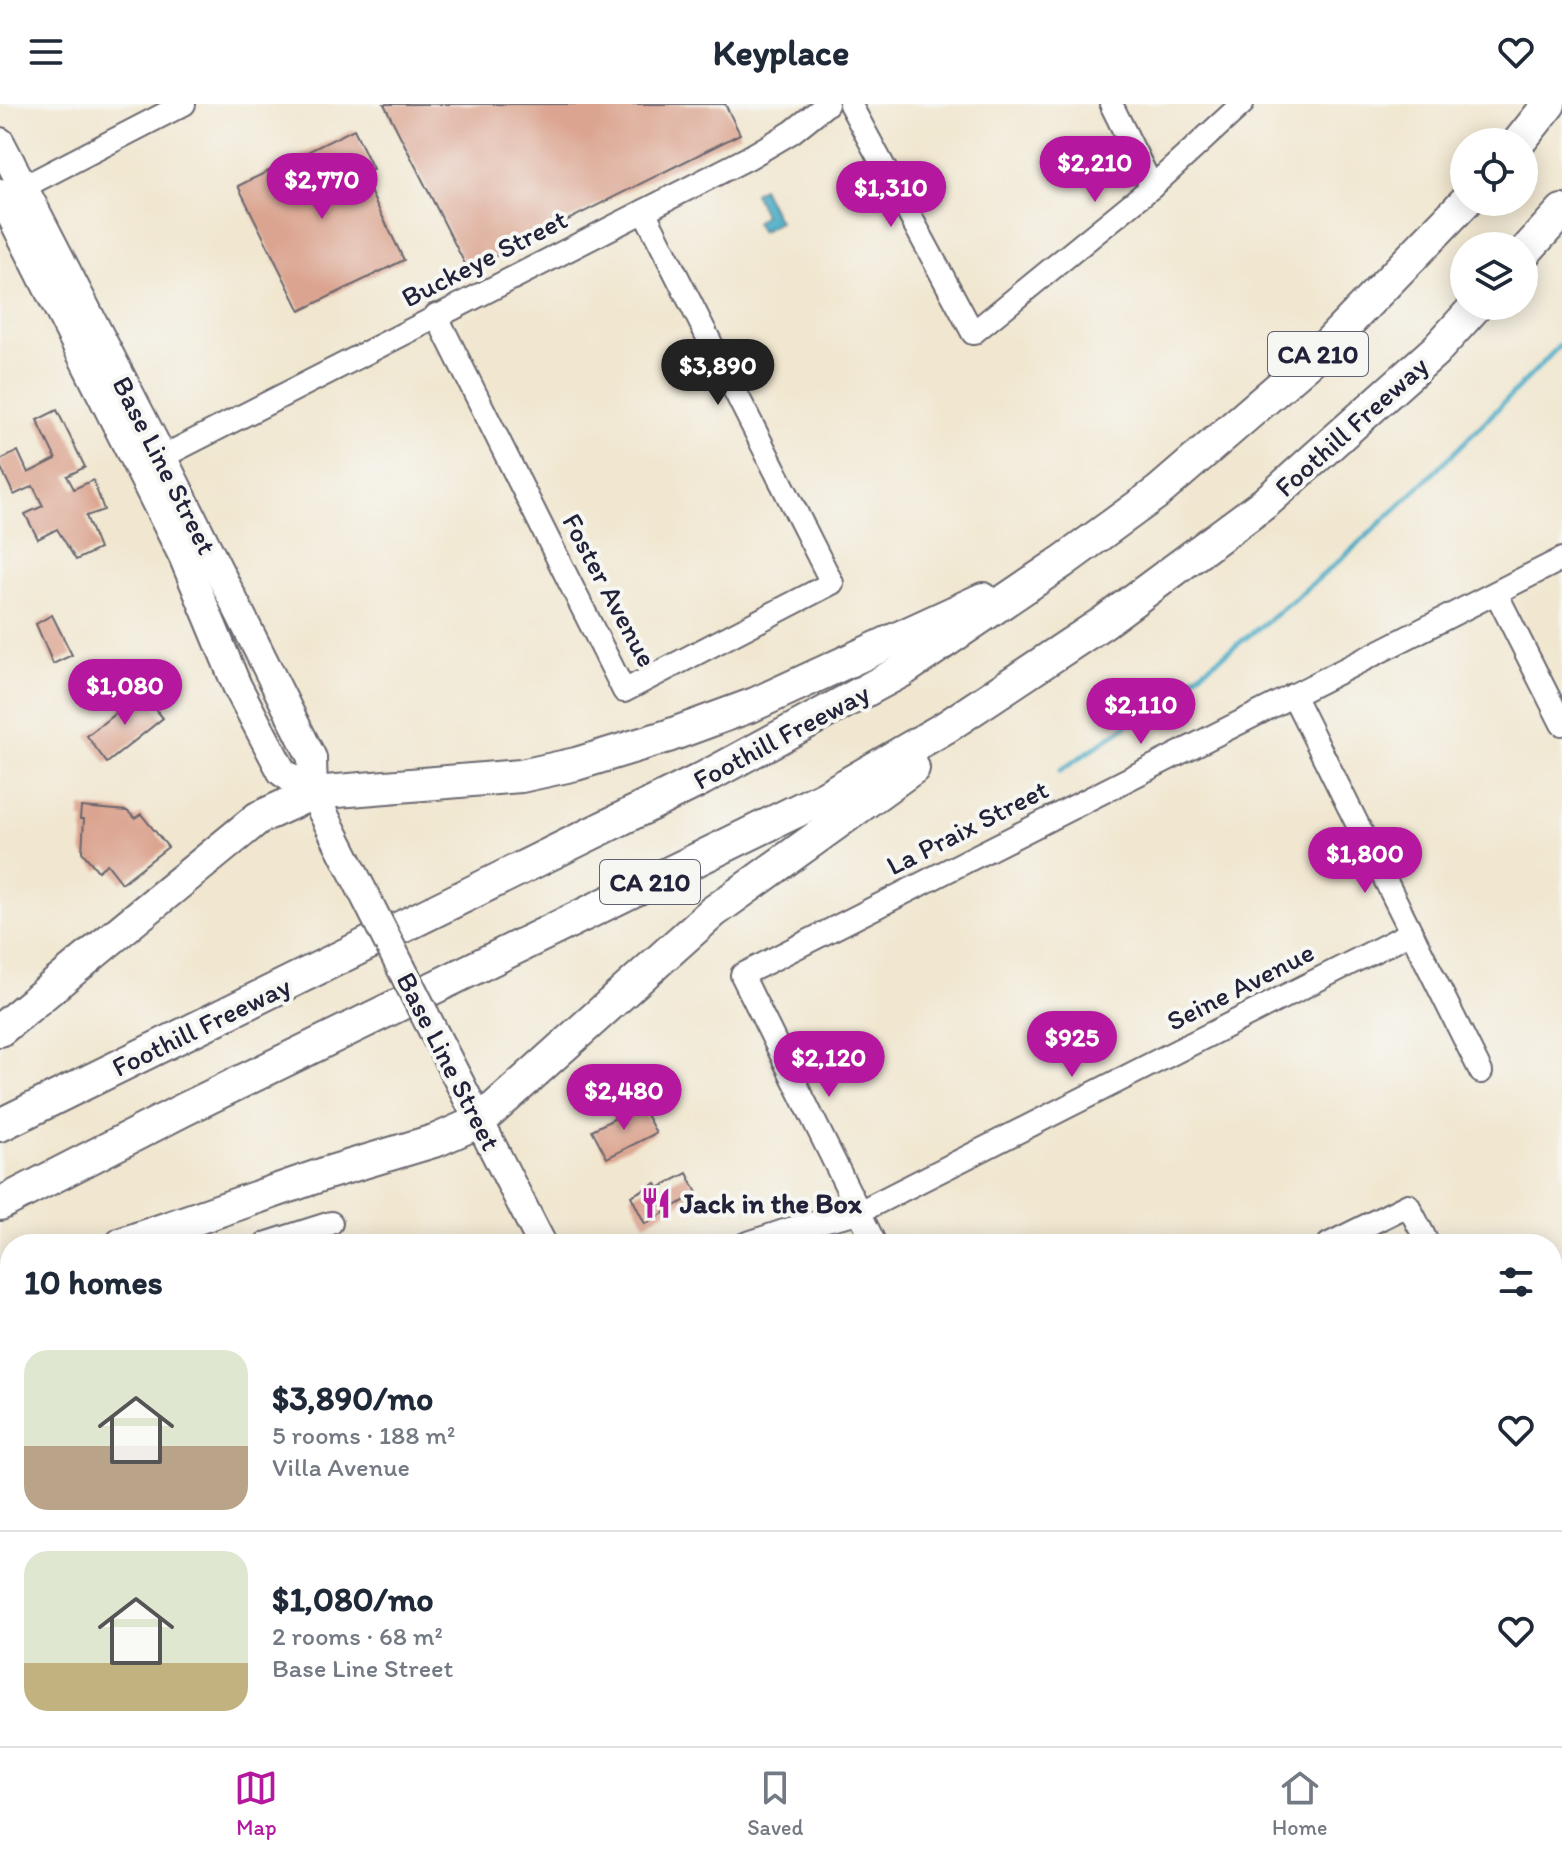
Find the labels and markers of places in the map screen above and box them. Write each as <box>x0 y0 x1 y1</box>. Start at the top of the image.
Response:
pin: $2,210 <box>1030 136 1160 204</box>
pin: $2,770 <box>257 153 387 221</box>
pin: $1,310 <box>826 161 956 229</box>
pin: $3,890 <box>653 339 783 407</box>
pin: $1,080 <box>60 659 190 727</box>
pin: $2,110 <box>1076 678 1206 746</box>
pin: $1,800 <box>1300 827 1430 895</box>
pin: $925 <box>1025 1011 1119 1079</box>
pin: $2,120 <box>764 1031 894 1099</box>
pin: $2,480 <box>559 1064 689 1132</box>
restaurant icon: Jack in the Box <box>639 1186 673 1220</box>
place label: Jack in the Box <box>679 1186 863 1220</box>

